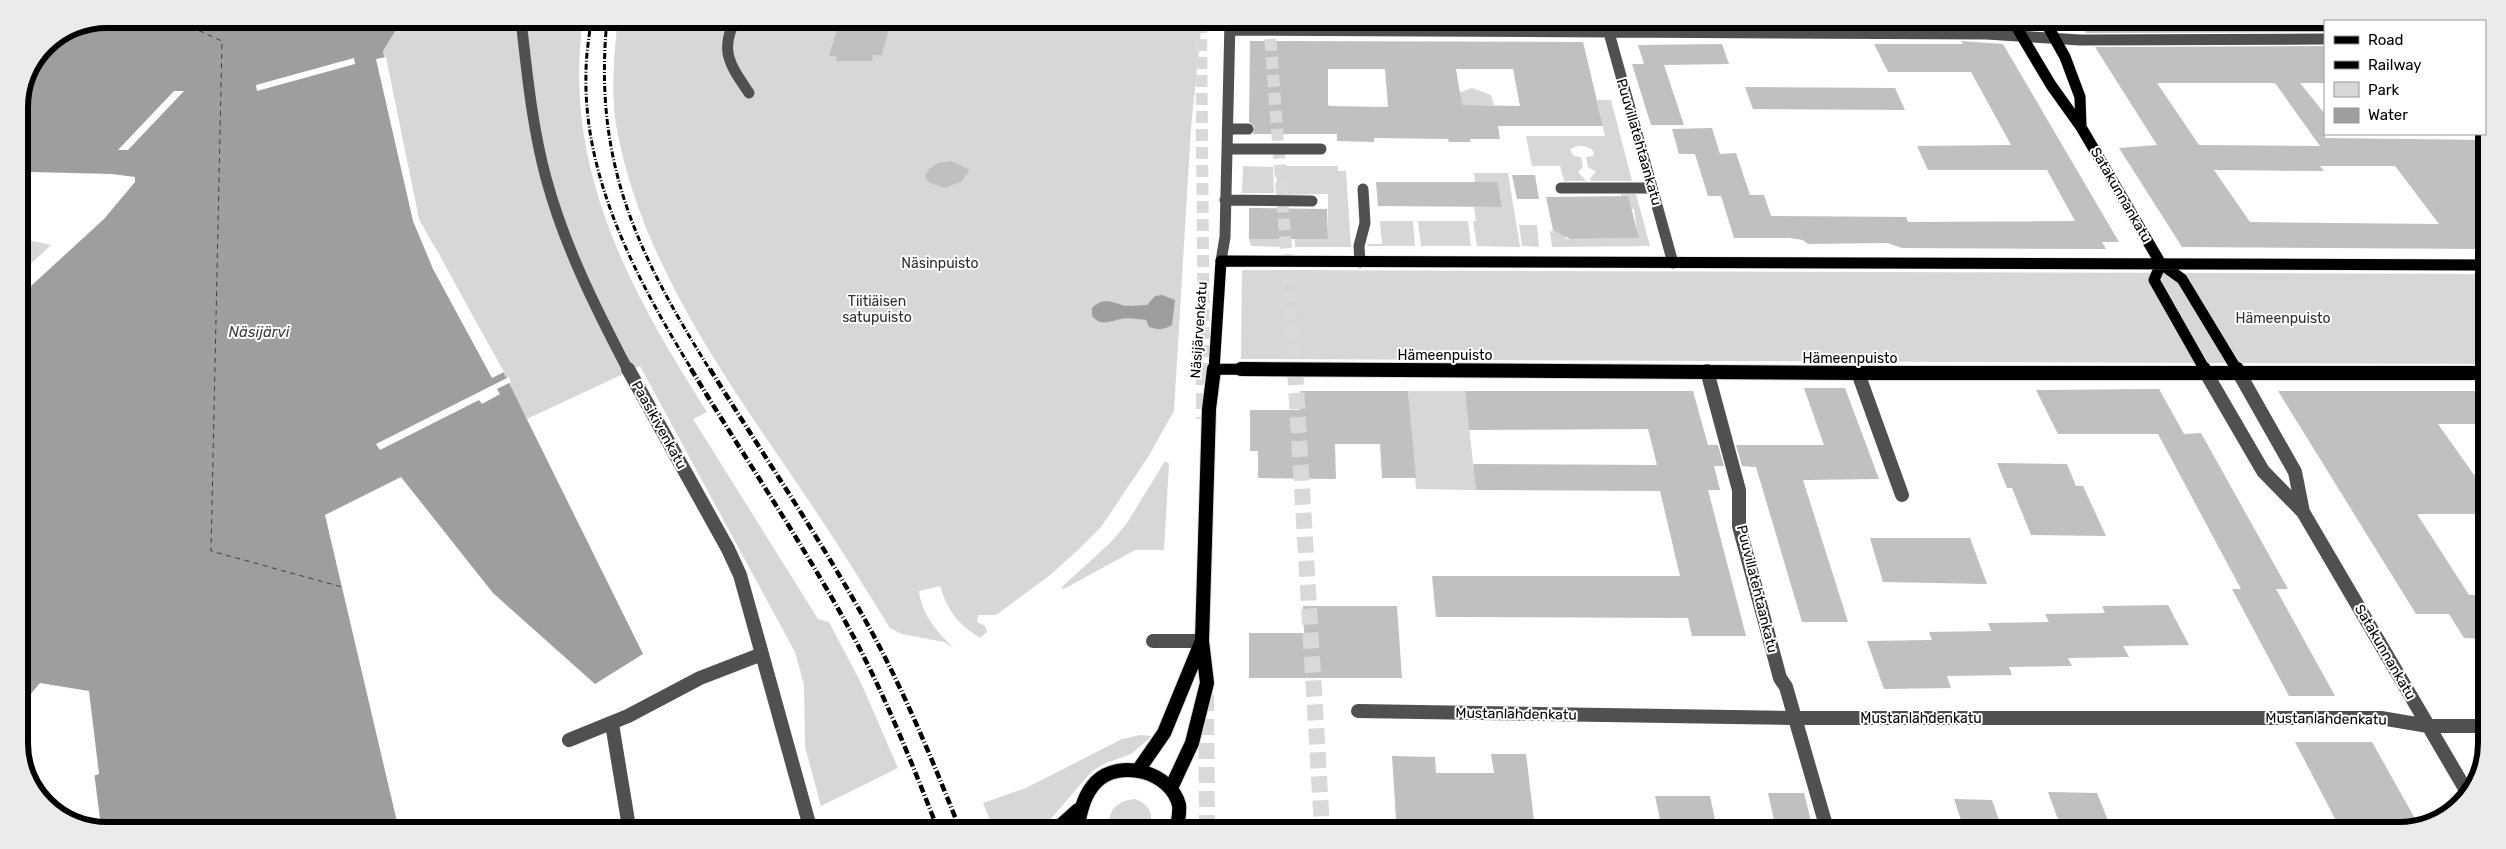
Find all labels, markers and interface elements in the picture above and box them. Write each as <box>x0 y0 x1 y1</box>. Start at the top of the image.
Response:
legend <box>2324 20 2486 135</box>
text: Road <box>2368 31 2404 49</box>
text: Railway <box>2368 56 2422 74</box>
street label: Puuvillatehtaankatu <box>1613 77 1665 207</box>
text: Park <box>2368 81 2399 99</box>
text: Water <box>2368 106 2408 124</box>
street label: Satakunnankatu <box>2087 144 2155 246</box>
park label: Näsinpuisto <box>901 255 979 272</box>
street label: Näsijärvenkatu <box>1187 281 1211 379</box>
park label: Tiitiäisen satupuisto <box>842 293 912 326</box>
park label: Hämeenpuisto <box>2235 310 2331 327</box>
water label: Näsijärvi <box>229 323 290 341</box>
street label: Hämeenpuisto <box>1397 347 1493 364</box>
street label: Hämeenpuisto <box>1802 350 1898 367</box>
street label: Paasikivenkatu <box>628 378 690 472</box>
street label: Puuvillatehtaankatu <box>1733 523 1781 655</box>
street label: Satakunnankatu <box>2351 601 2419 703</box>
street label: Mustanlahdenkatu <box>1455 704 1577 724</box>
street label: Mustanlahdenkatu <box>2265 709 2387 729</box>
street label: Mustanlahdenkatu <box>1860 710 1982 727</box>

